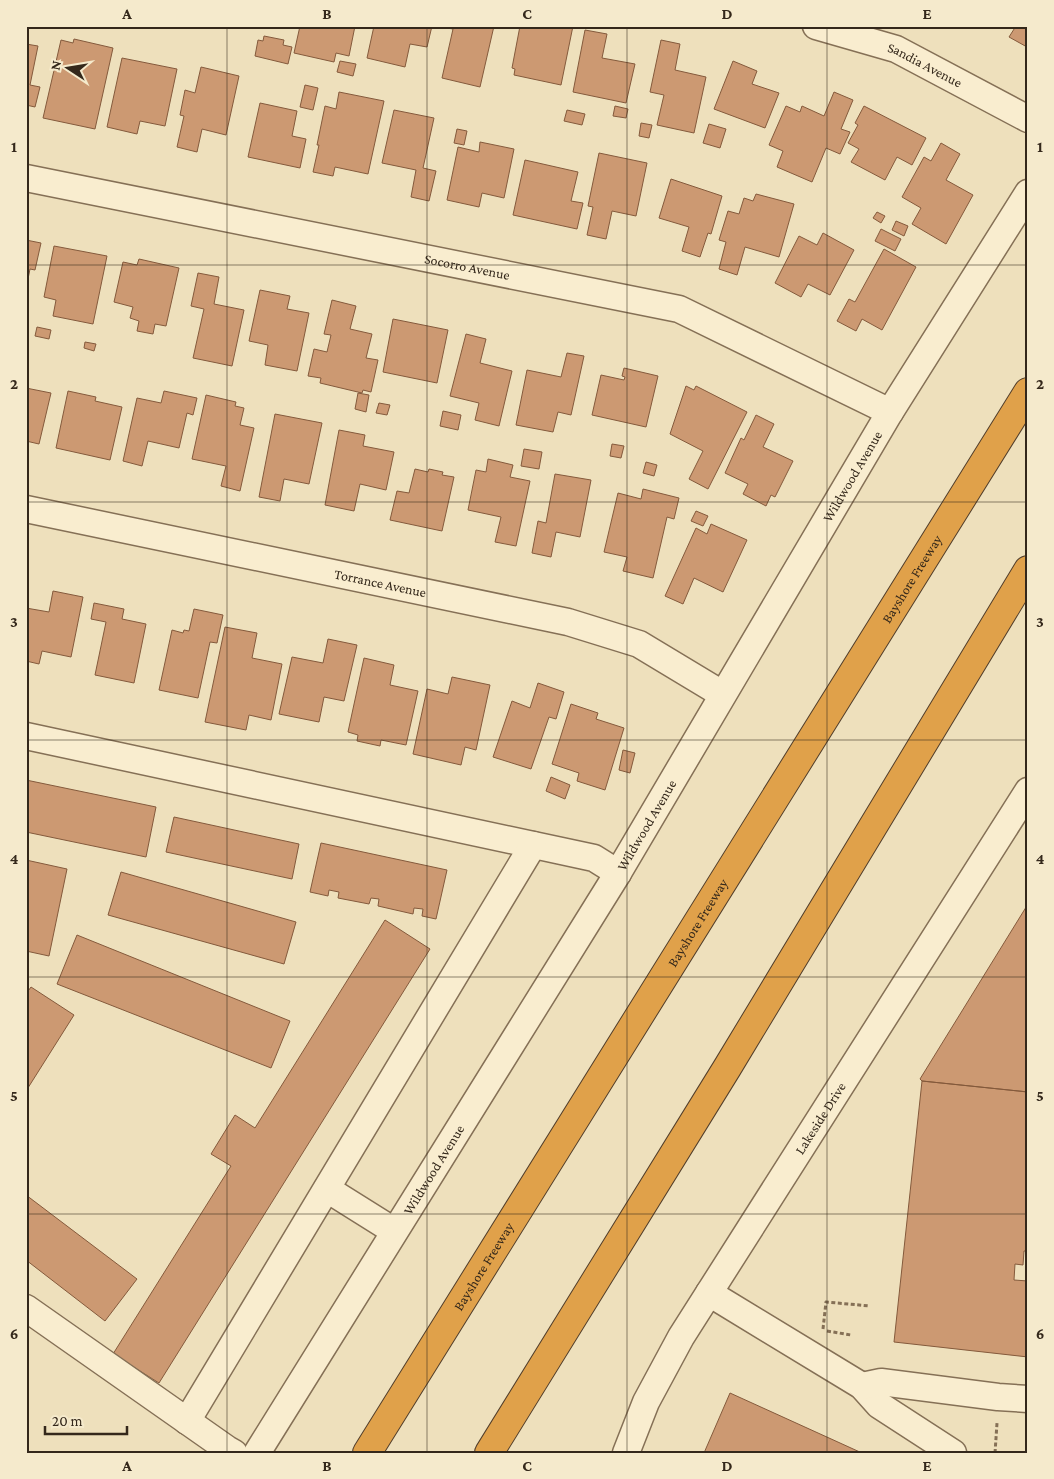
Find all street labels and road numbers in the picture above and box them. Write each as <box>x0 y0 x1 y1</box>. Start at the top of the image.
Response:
street label: Sandia Avenue <box>886 39 965 91</box>
street label: Socorro Avenue <box>423 250 511 283</box>
street label: Wildwood Avenue <box>819 428 885 524</box>
street label: Bayshore Freeway <box>878 531 945 626</box>
street label: Torrance Avenue <box>333 566 428 600</box>
street label: Wildwood Avenue <box>613 777 679 873</box>
street label: Bayshore Freeway <box>664 875 731 970</box>
street label: Lakeside Drive <box>791 1079 849 1157</box>
street label: Wildwood Avenue <box>400 1122 467 1217</box>
street label: Bayshore Freeway <box>450 1219 517 1313</box>

